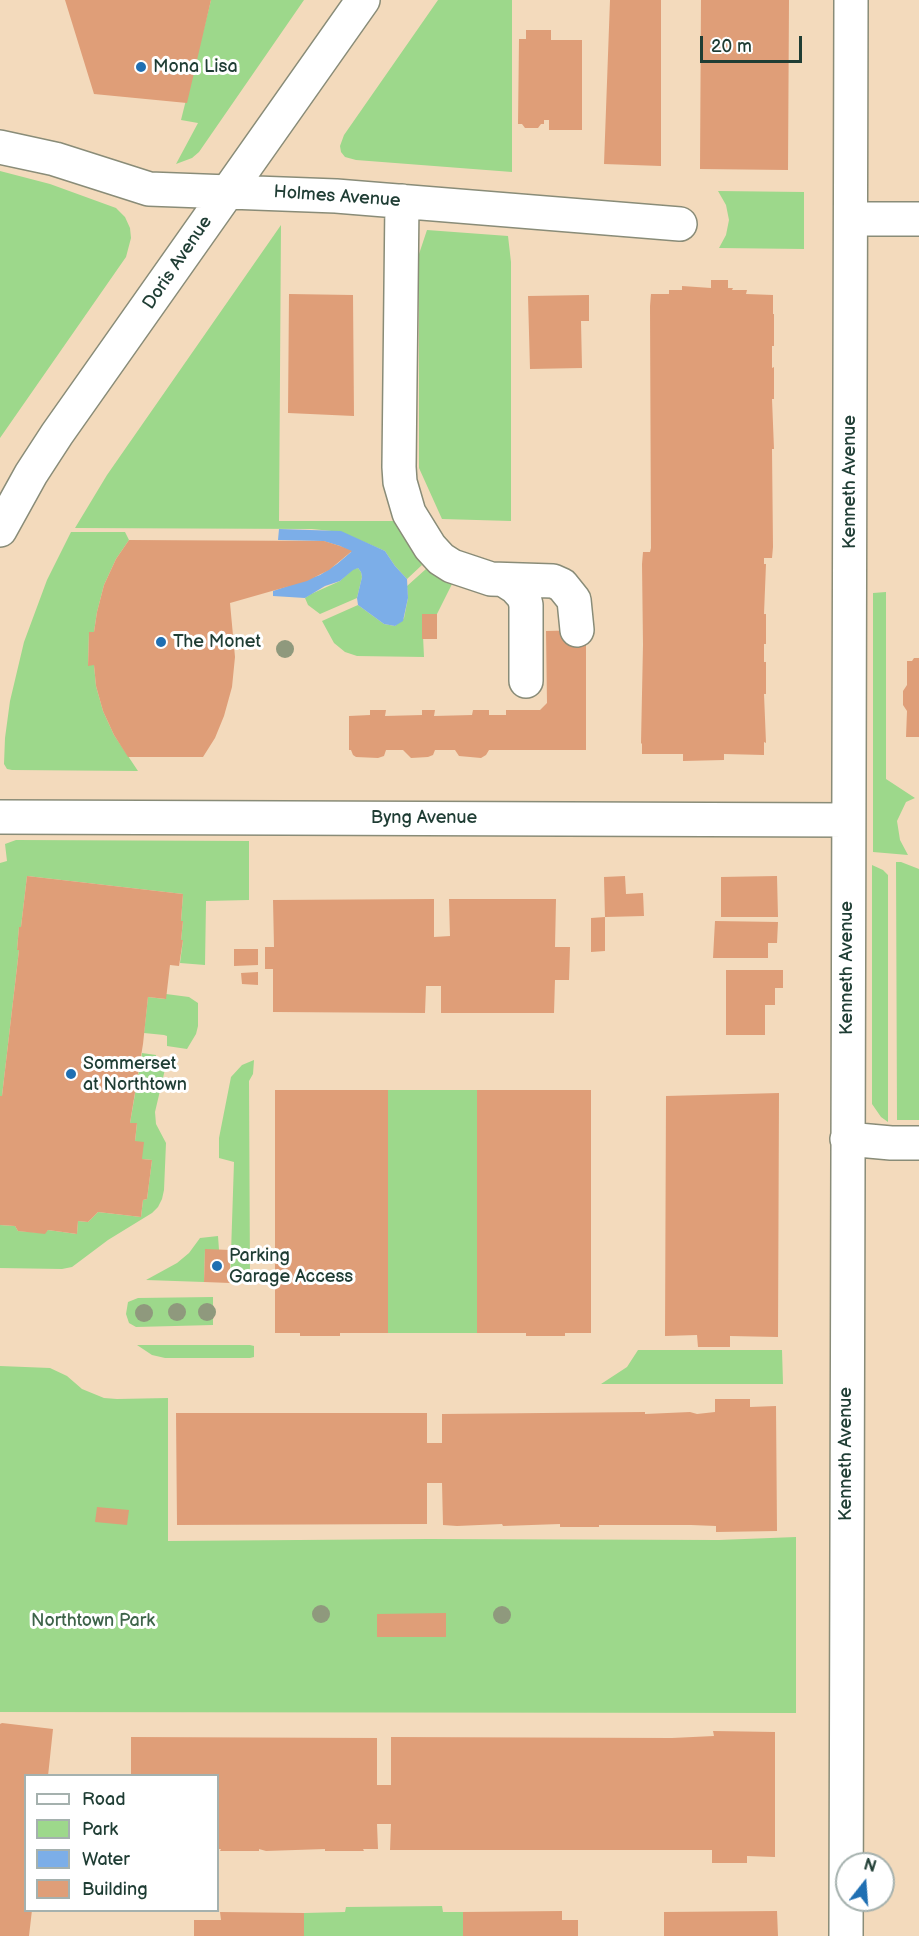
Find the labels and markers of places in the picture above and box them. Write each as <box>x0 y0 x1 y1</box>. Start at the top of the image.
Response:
place label: Mona Lisa <box>153 56 238 78</box>
marker: Mona Lisa <box>134 60 148 74</box>
place label: The Monet <box>173 631 261 653</box>
marker: The Monet <box>154 635 168 649</box>
place label: Sommerset at Northtown <box>83 1053 187 1096</box>
marker: Sommerset at Northtown <box>64 1067 78 1081</box>
place label: Parking Garage Access <box>229 1245 353 1288</box>
marker: Parking Garage Access <box>210 1259 224 1273</box>

